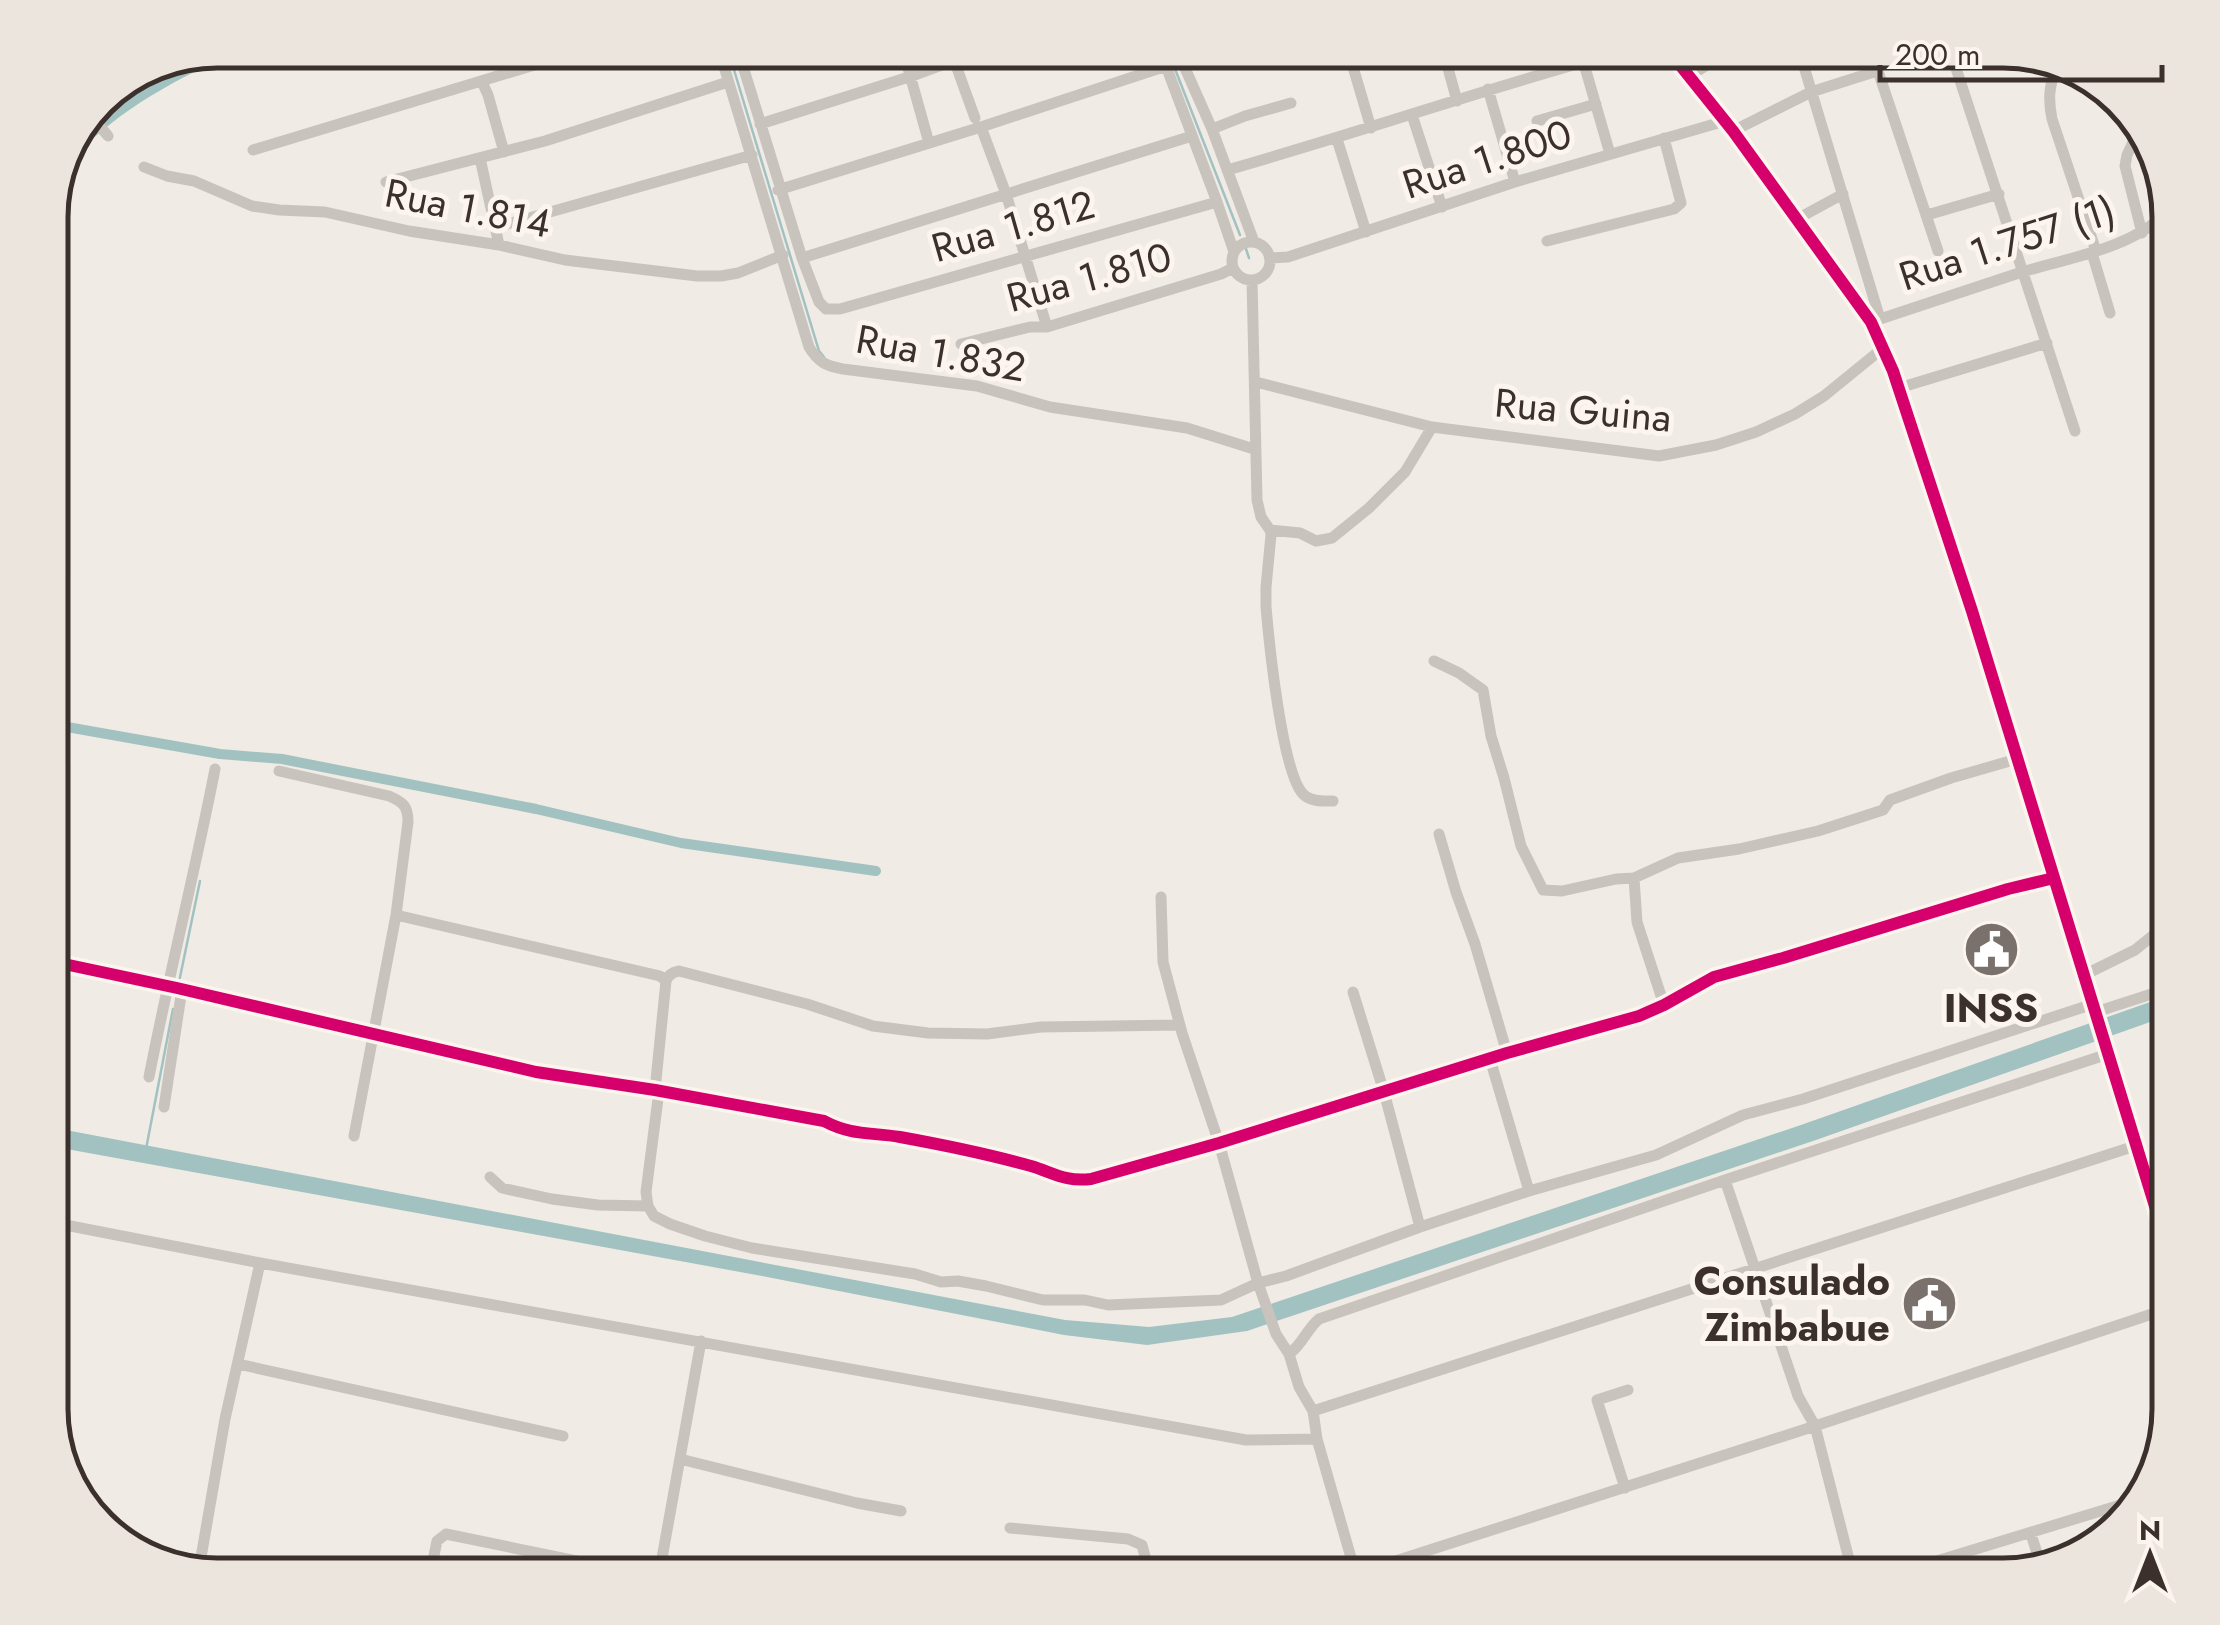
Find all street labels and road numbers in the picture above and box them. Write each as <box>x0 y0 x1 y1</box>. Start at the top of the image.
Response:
street label: Rua 1.800 <box>1395 104 1579 214</box>
street label: Rua 1.814 <box>380 164 556 252</box>
street label: Rua 1.812 <box>925 175 1101 277</box>
street label: Rua 1.757 (1) <box>1892 181 2122 305</box>
street label: Rua 1.810 <box>1000 227 1178 327</box>
street label: Rua 1.832 <box>852 310 1030 396</box>
street label: Rua Guina <box>1492 373 1674 447</box>

